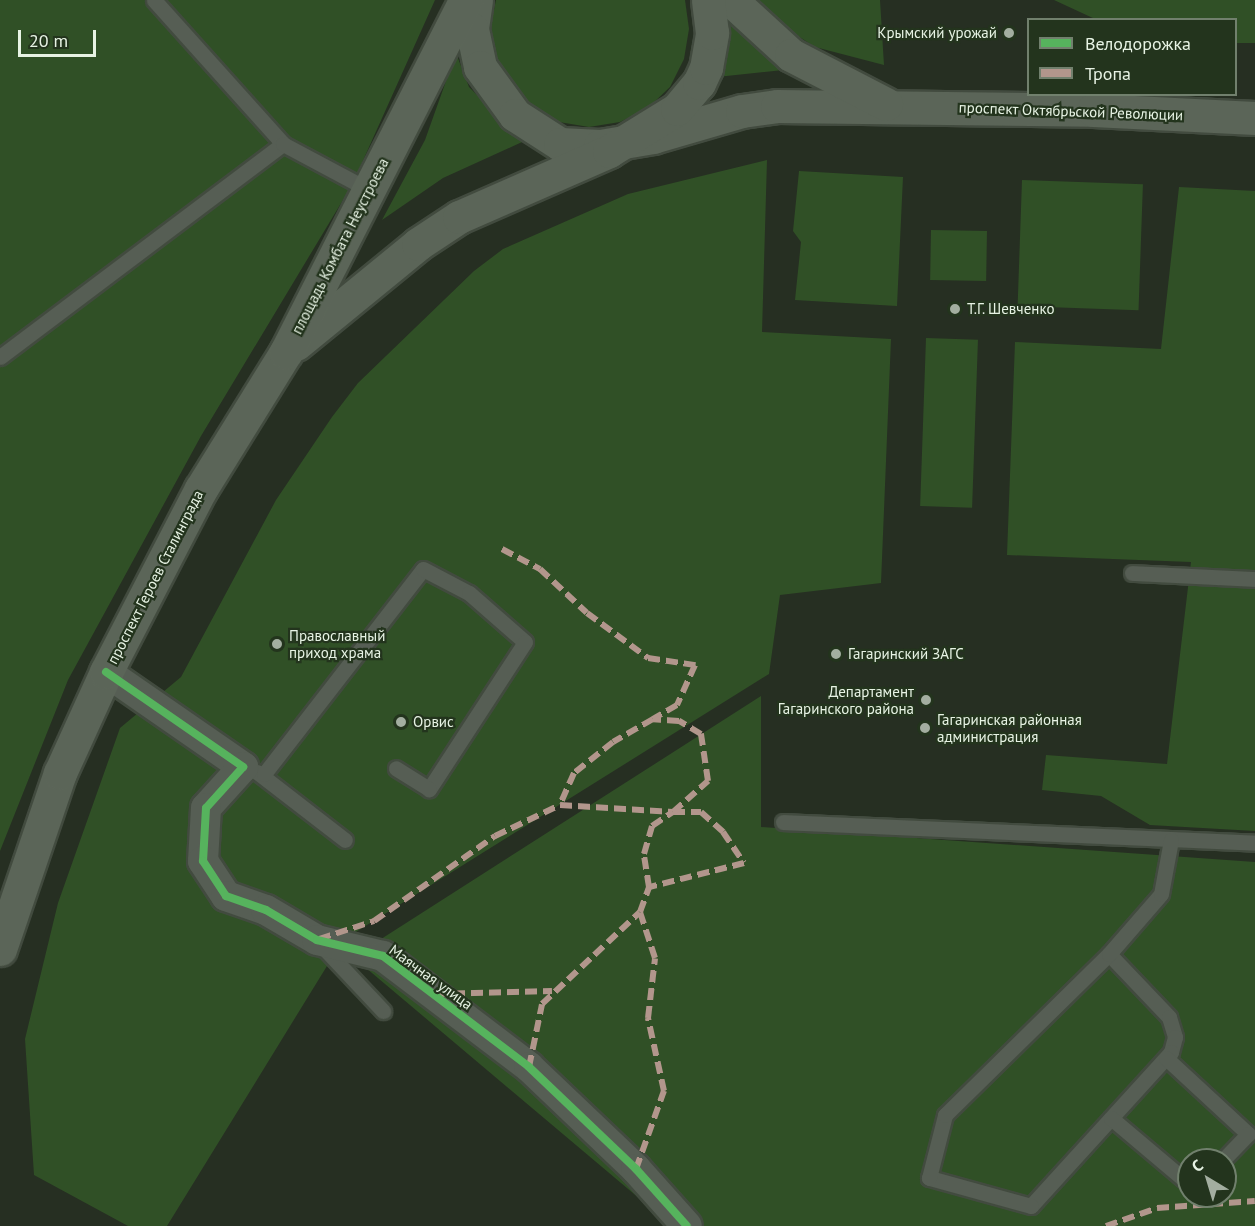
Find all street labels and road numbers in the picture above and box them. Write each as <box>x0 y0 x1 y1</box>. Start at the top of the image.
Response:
street label: проспект Октябрьской Революции <box>958 98 1184 124</box>
street label: площадь Комбата Неустроева <box>288 155 392 337</box>
street label: проспект Героев Сталинграда <box>103 487 207 667</box>
street label: Маячная улица <box>386 941 476 1013</box>

